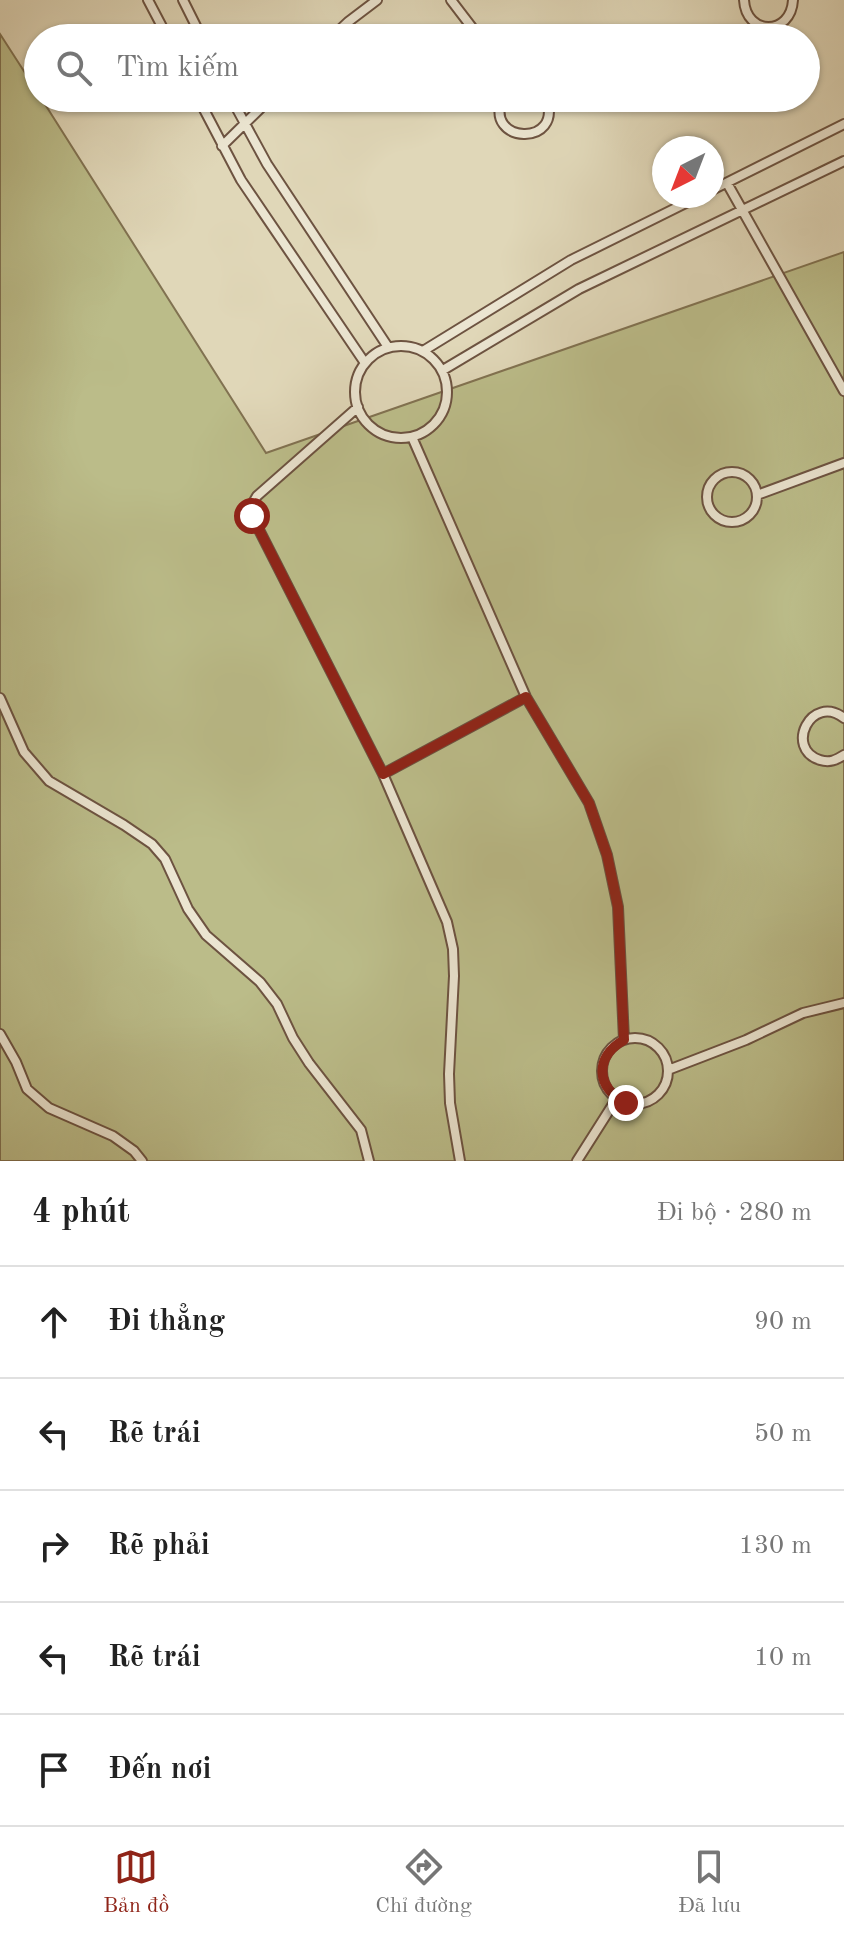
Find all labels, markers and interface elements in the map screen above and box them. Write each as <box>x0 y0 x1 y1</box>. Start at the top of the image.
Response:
search box <box>24 24 820 112</box>
icon: search <box>52 46 96 90</box>
text: Tìm kiếm <box>116 53 239 83</box>
north arrow <box>652 136 724 208</box>
route start <box>234 498 270 534</box>
route end <box>608 1085 644 1121</box>
text: 4 phút <box>32 1196 130 1230</box>
text: Đi bộ · 280 m <box>657 1200 812 1226</box>
icon: ahead <box>32 1300 76 1344</box>
text: Đi thẳng <box>108 1307 225 1337</box>
text: 90 m <box>754 1309 812 1335</box>
icon: left <box>32 1412 76 1456</box>
text: Rẽ trái <box>108 1419 201 1449</box>
text: 50 m <box>754 1421 812 1447</box>
icon: right <box>32 1524 76 1568</box>
text: Rẽ phải <box>108 1531 210 1561</box>
text: 130 m <box>739 1533 812 1559</box>
icon: left <box>32 1636 76 1680</box>
text: Rẽ trái <box>108 1643 201 1673</box>
text: 10 m <box>754 1645 812 1671</box>
icon: arrive <box>32 1748 76 1792</box>
text: Đến nơi <box>108 1755 212 1785</box>
tab: Bản đồ <box>103 1845 169 1920</box>
tab: Chỉ đường <box>375 1845 472 1920</box>
tab: Đã lưu <box>678 1845 741 1920</box>

